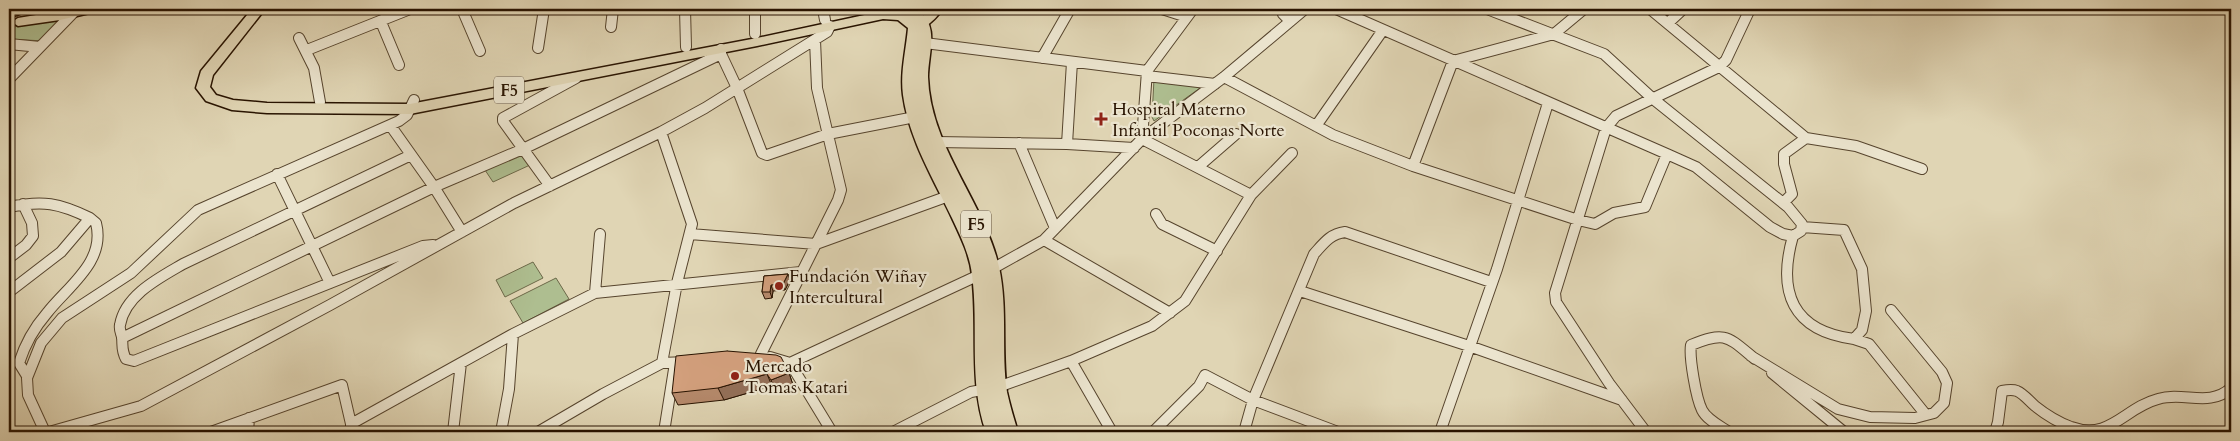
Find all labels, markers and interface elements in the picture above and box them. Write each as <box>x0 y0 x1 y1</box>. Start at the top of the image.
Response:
road number: F5 <box>494 76 524 104</box>
place label: Hospital Materno Infantil Poconas Norte <box>1112 97 1285 143</box>
marker: Hospital Materno Infantil Poconas Norte <box>1094 112 1108 126</box>
road number: F5 <box>961 210 991 238</box>
place label: Fundación Wiñay Intercultural <box>789 264 928 310</box>
marker: Fundación Wiñay Intercultural <box>773 280 785 292</box>
place label: Mercado Tomas Katari <box>745 354 848 400</box>
marker: Mercado Tomas Katari <box>729 370 741 382</box>

